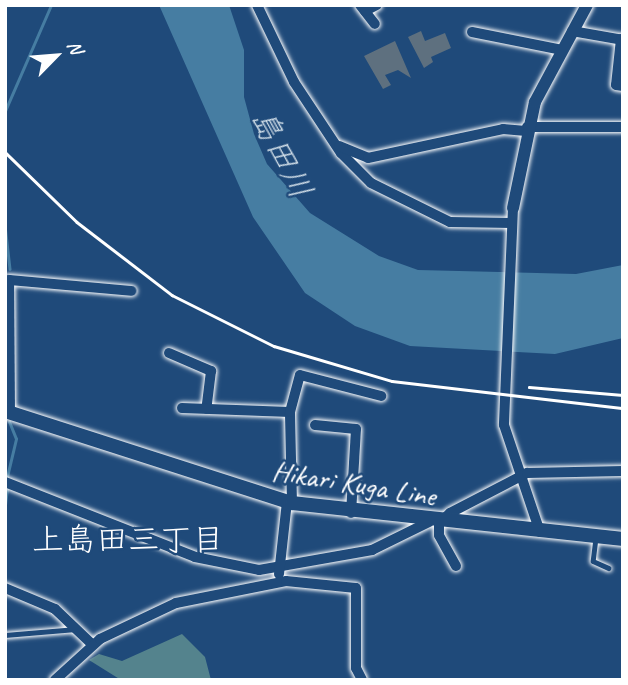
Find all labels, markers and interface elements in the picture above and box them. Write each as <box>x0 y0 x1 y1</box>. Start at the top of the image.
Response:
north arrow <box>21 21 91 91</box>
text: N <box>62 37 88 58</box>
water label: 島田川 <box>242 103 320 205</box>
street label: Hikari Kuga Line <box>269 452 439 514</box>
district label: 上島田三丁目 <box>32 521 224 559</box>

